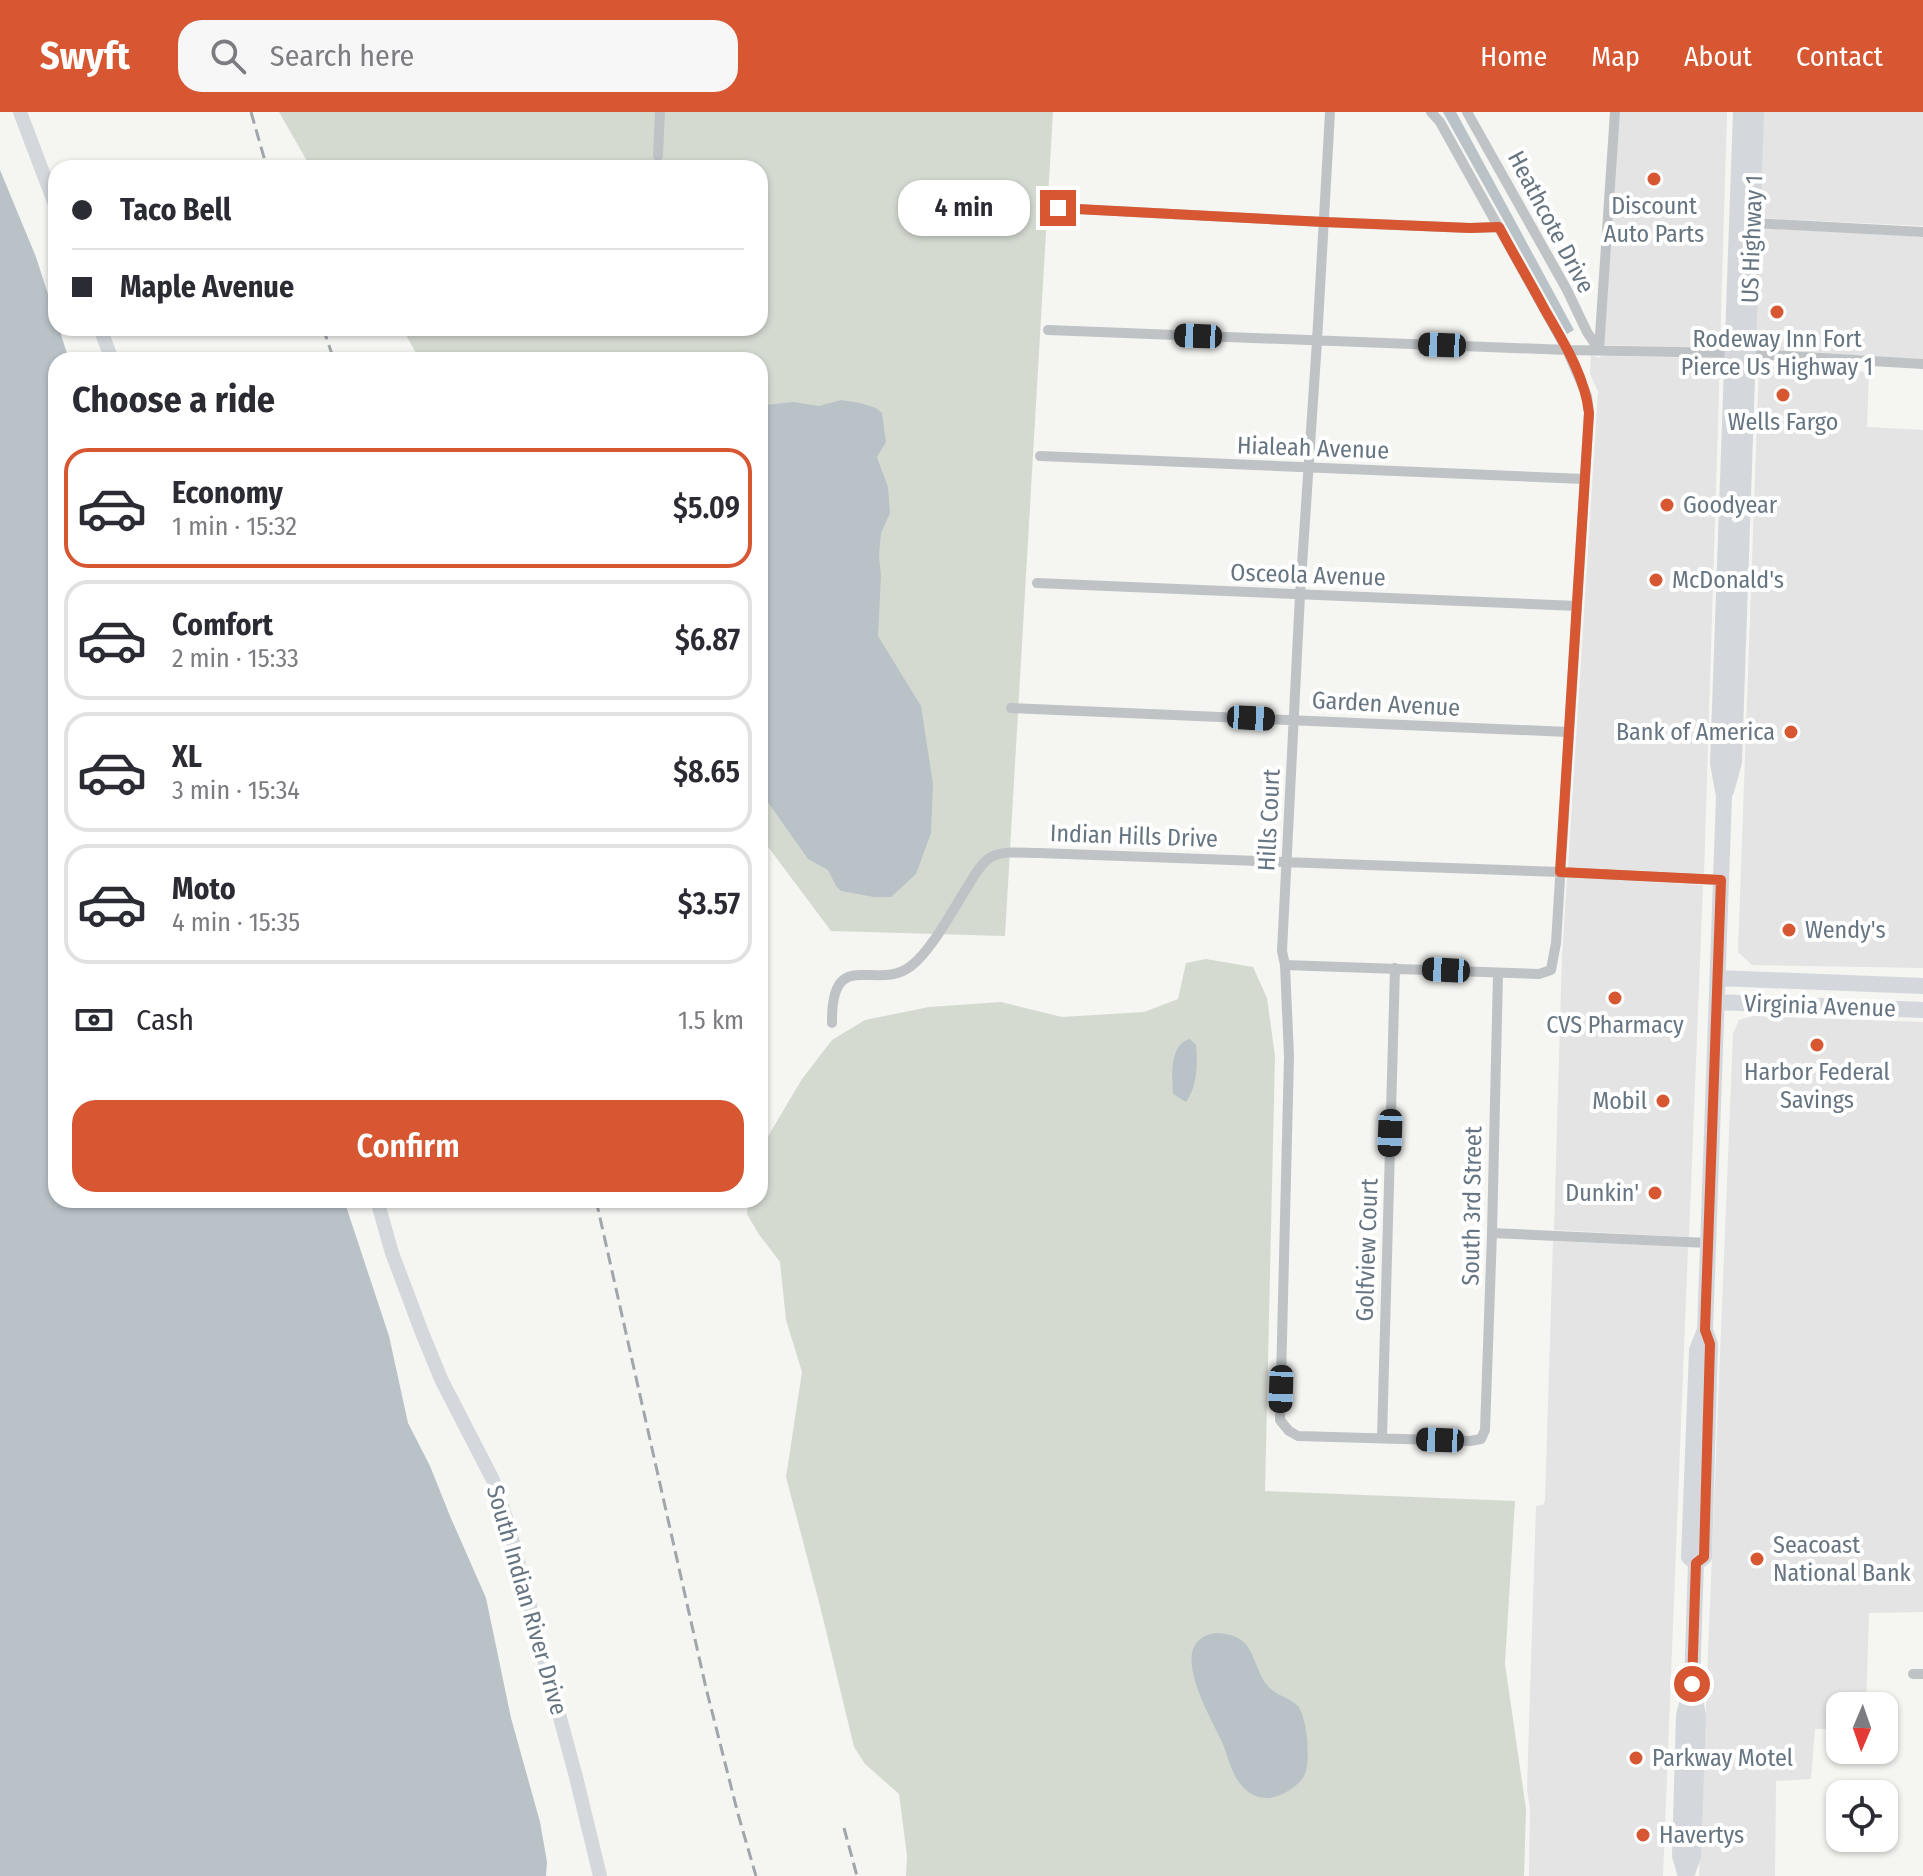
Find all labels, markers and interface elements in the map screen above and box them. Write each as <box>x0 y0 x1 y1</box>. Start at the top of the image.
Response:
search box <box>178 20 738 92</box>
text: Swyft <box>40 33 130 79</box>
icon: search <box>206 34 250 78</box>
text: Search here <box>270 38 414 74</box>
text: Home <box>1480 40 1547 73</box>
text: Map <box>1591 40 1640 73</box>
text: About <box>1684 40 1752 73</box>
text: Contact <box>1796 40 1883 73</box>
street label: Heathcote Drive <box>1502 146 1600 298</box>
marker: Discount Auto Parts <box>1645 170 1663 188</box>
street label: US Highway 1 <box>1736 174 1768 304</box>
callout: 4 min <box>898 180 1030 236</box>
route end <box>1040 190 1076 226</box>
text: Taco Bell <box>120 192 231 228</box>
text: 4 min <box>935 192 994 223</box>
place label: Discount Auto Parts <box>1604 192 1704 248</box>
text: Maple Avenue <box>120 269 294 305</box>
marker: Rodeway Inn Fort Pierce Us Highway 1 <box>1768 303 1786 321</box>
car <box>1174 323 1222 349</box>
place label: Rodeway Inn Fort Pierce Us Highway 1 <box>1681 325 1873 381</box>
car <box>1418 332 1466 358</box>
text: Choose a ride <box>72 378 275 422</box>
marker: Wells Fargo <box>1774 386 1792 404</box>
place label: Wells Fargo <box>1728 408 1838 436</box>
street label: Hialeah Avenue <box>1236 431 1390 465</box>
icon: car <box>76 472 148 544</box>
text: Economy <box>172 475 283 511</box>
text: $5.09 <box>673 490 740 526</box>
place label: Goodyear <box>1683 491 1778 519</box>
marker: Goodyear <box>1658 496 1676 514</box>
text: 1 min · 15:32 <box>172 511 297 542</box>
street label: Osceola Avenue <box>1230 558 1386 592</box>
place label: McDonald's <box>1672 566 1784 594</box>
marker: McDonald's <box>1647 571 1665 589</box>
icon: car <box>76 604 148 676</box>
text: Comfort <box>172 607 273 643</box>
text: $6.87 <box>675 622 740 658</box>
text: 2 min · 15:33 <box>172 643 299 674</box>
street label: Garden Avenue <box>1311 686 1461 722</box>
car <box>1226 705 1276 731</box>
place label: Bank of America <box>1616 718 1775 746</box>
marker: Bank of America <box>1782 723 1800 741</box>
icon: car <box>76 736 148 808</box>
text: XL <box>172 739 202 775</box>
text: $8.65 <box>673 754 740 790</box>
street label: Hills Court <box>1252 768 1286 872</box>
text: 3 min · 15:34 <box>172 775 300 806</box>
street label: Indian Hills Drive <box>1050 819 1218 853</box>
icon: car <box>76 868 148 940</box>
text: Moto <box>172 871 236 907</box>
text: $3.57 <box>678 886 740 922</box>
text: 4 min · 15:35 <box>172 907 300 938</box>
place label: Wendy's <box>1805 916 1886 944</box>
marker: Wendy's <box>1780 921 1798 939</box>
car <box>1421 957 1471 983</box>
marker: CVS Pharmacy <box>1606 989 1624 1007</box>
street label: Virginia Avenue <box>1744 989 1896 1023</box>
icon: cash <box>72 998 116 1042</box>
text: Cash <box>136 1002 194 1038</box>
text: 1.5 km <box>678 1005 744 1036</box>
place label: CVS Pharmacy <box>1546 1011 1684 1039</box>
marker: Harbor Federal Savings <box>1808 1036 1826 1054</box>
place label: Harbor Federal Savings <box>1744 1058 1890 1114</box>
place label: Mobil <box>1592 1087 1647 1115</box>
marker: Mobil <box>1654 1092 1672 1110</box>
button: Confirm <box>72 1100 744 1192</box>
car <box>1377 1109 1403 1157</box>
street label: South 3rd Street <box>1457 1126 1487 1286</box>
street label: Golfview Court <box>1351 1178 1383 1322</box>
place label: Dunkin' <box>1565 1179 1639 1207</box>
marker: Dunkin' <box>1646 1184 1664 1202</box>
car <box>1268 1365 1294 1413</box>
car <box>1416 1427 1464 1453</box>
street label: South Indian River Drive <box>481 1482 573 1718</box>
place label: Seacoast National Bank <box>1773 1531 1912 1587</box>
marker: Seacoast National Bank <box>1748 1550 1766 1568</box>
route start <box>1674 1666 1710 1702</box>
north arrow <box>1826 1692 1898 1764</box>
map controls <box>1826 1692 1898 1852</box>
place label: Parkway Motel <box>1652 1744 1793 1772</box>
marker: Parkway Motel <box>1627 1749 1645 1767</box>
button: locate <box>1826 1780 1898 1852</box>
place label: Havertys <box>1659 1821 1744 1849</box>
marker: Havertys <box>1634 1826 1652 1844</box>

